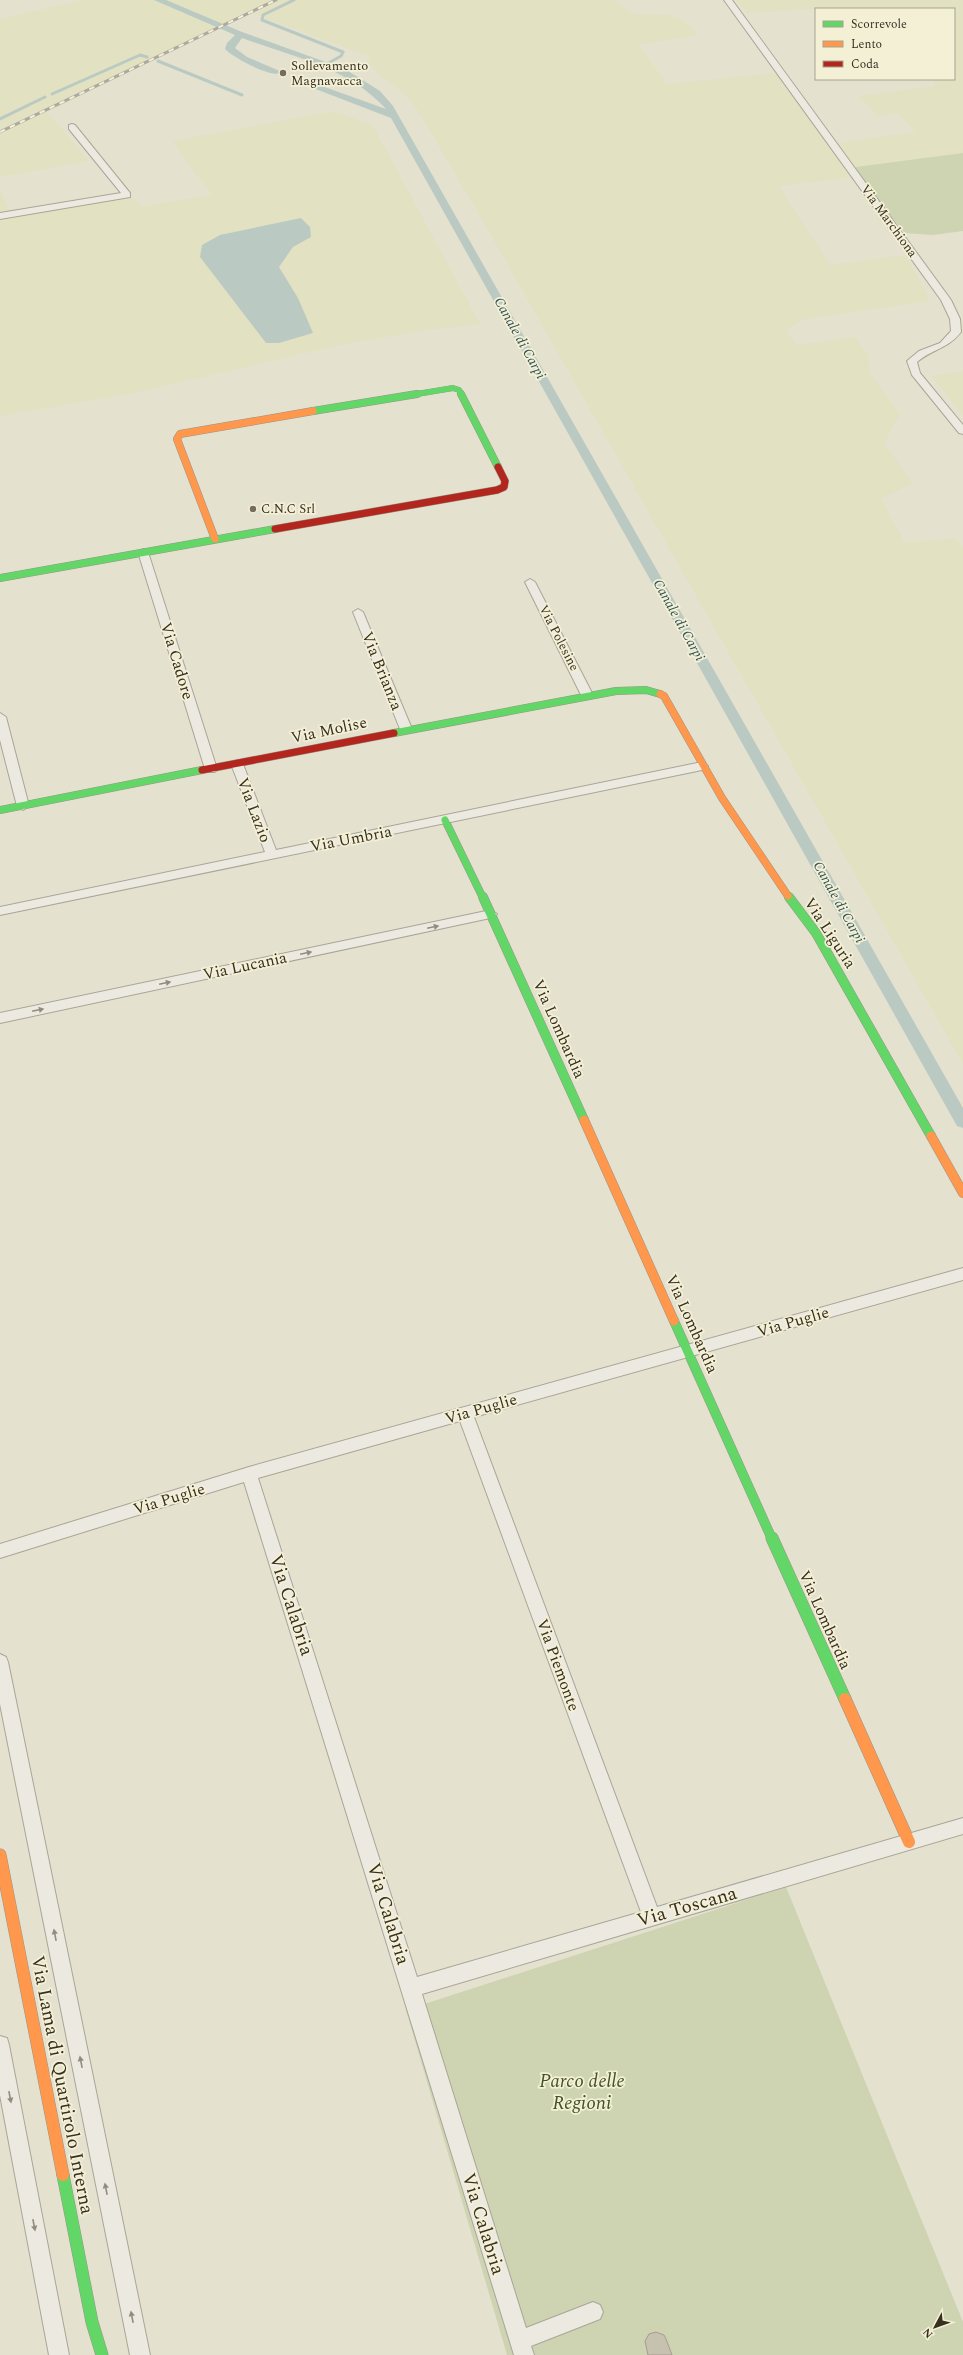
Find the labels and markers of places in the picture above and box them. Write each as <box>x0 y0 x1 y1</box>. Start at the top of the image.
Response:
place label: Sollevamento Magnavacca <box>291 56 368 91</box>
marker: Sollevamento Magnavacca <box>278 68 288 78</box>
place label: C.N.C Srl <box>261 499 315 519</box>
marker: C.N.C Srl <box>248 504 258 514</box>

